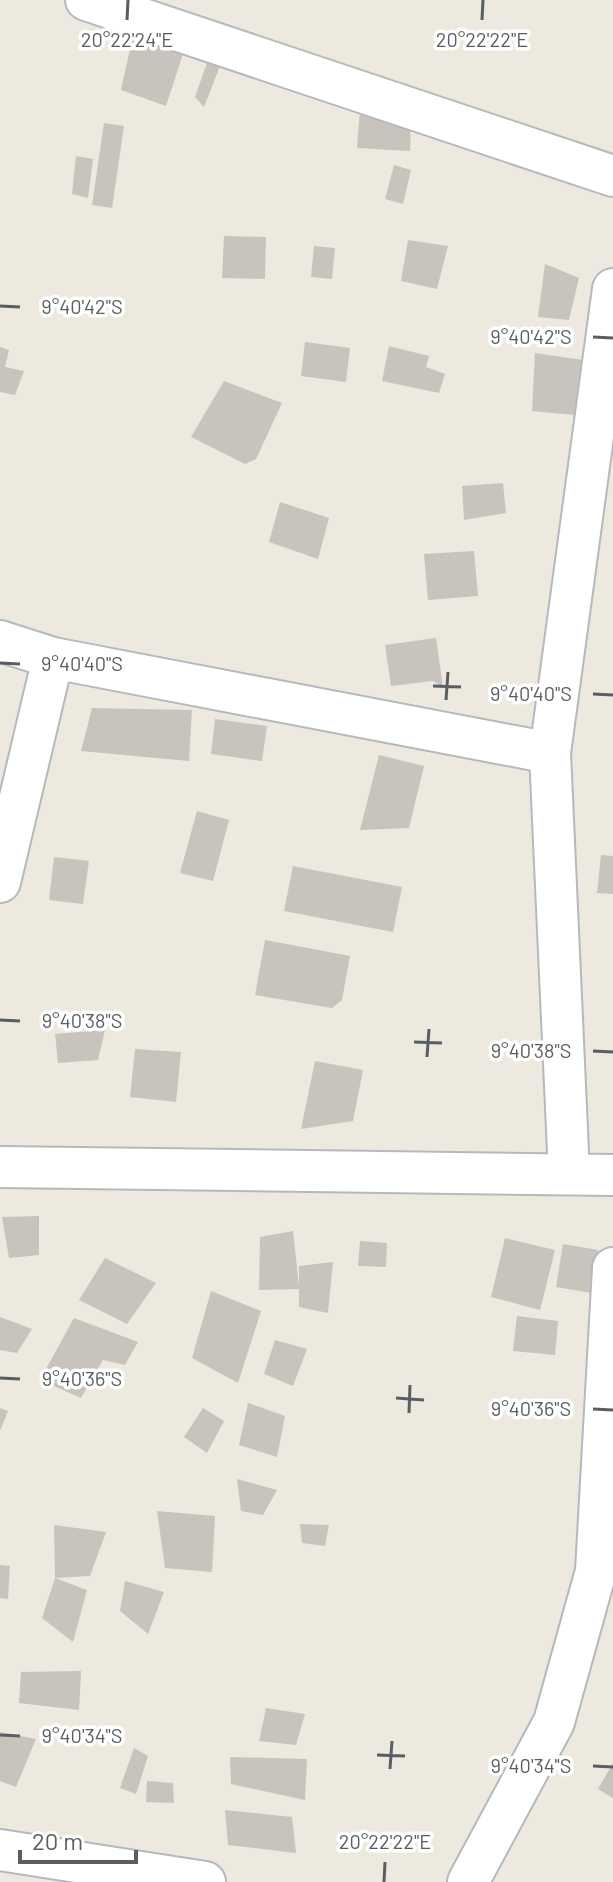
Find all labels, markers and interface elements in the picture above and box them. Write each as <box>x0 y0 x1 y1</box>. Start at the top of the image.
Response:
text: 20°22'24"E <box>81 27 173 51</box>
text: 20°22'22"E <box>436 27 528 51</box>
text: 9°40'42"S <box>41 294 123 318</box>
text: 9°40'42"S <box>490 324 572 348</box>
text: 9°40'40"S <box>41 651 123 675</box>
text: 9°40'40"S <box>490 681 572 705</box>
text: 9°40'38"S <box>42 1008 122 1032</box>
text: 9°40'38"S <box>491 1038 571 1062</box>
text: 9°40'36"S <box>42 1366 122 1390</box>
text: 9°40'36"S <box>491 1396 571 1420</box>
text: 9°40'34"S <box>42 1723 122 1747</box>
text: 9°40'34"S <box>491 1753 571 1777</box>
scale bar <box>20 1814 136 1864</box>
text: 20 m <box>32 1826 83 1855</box>
text: 20°22'22"E <box>339 1829 431 1853</box>

